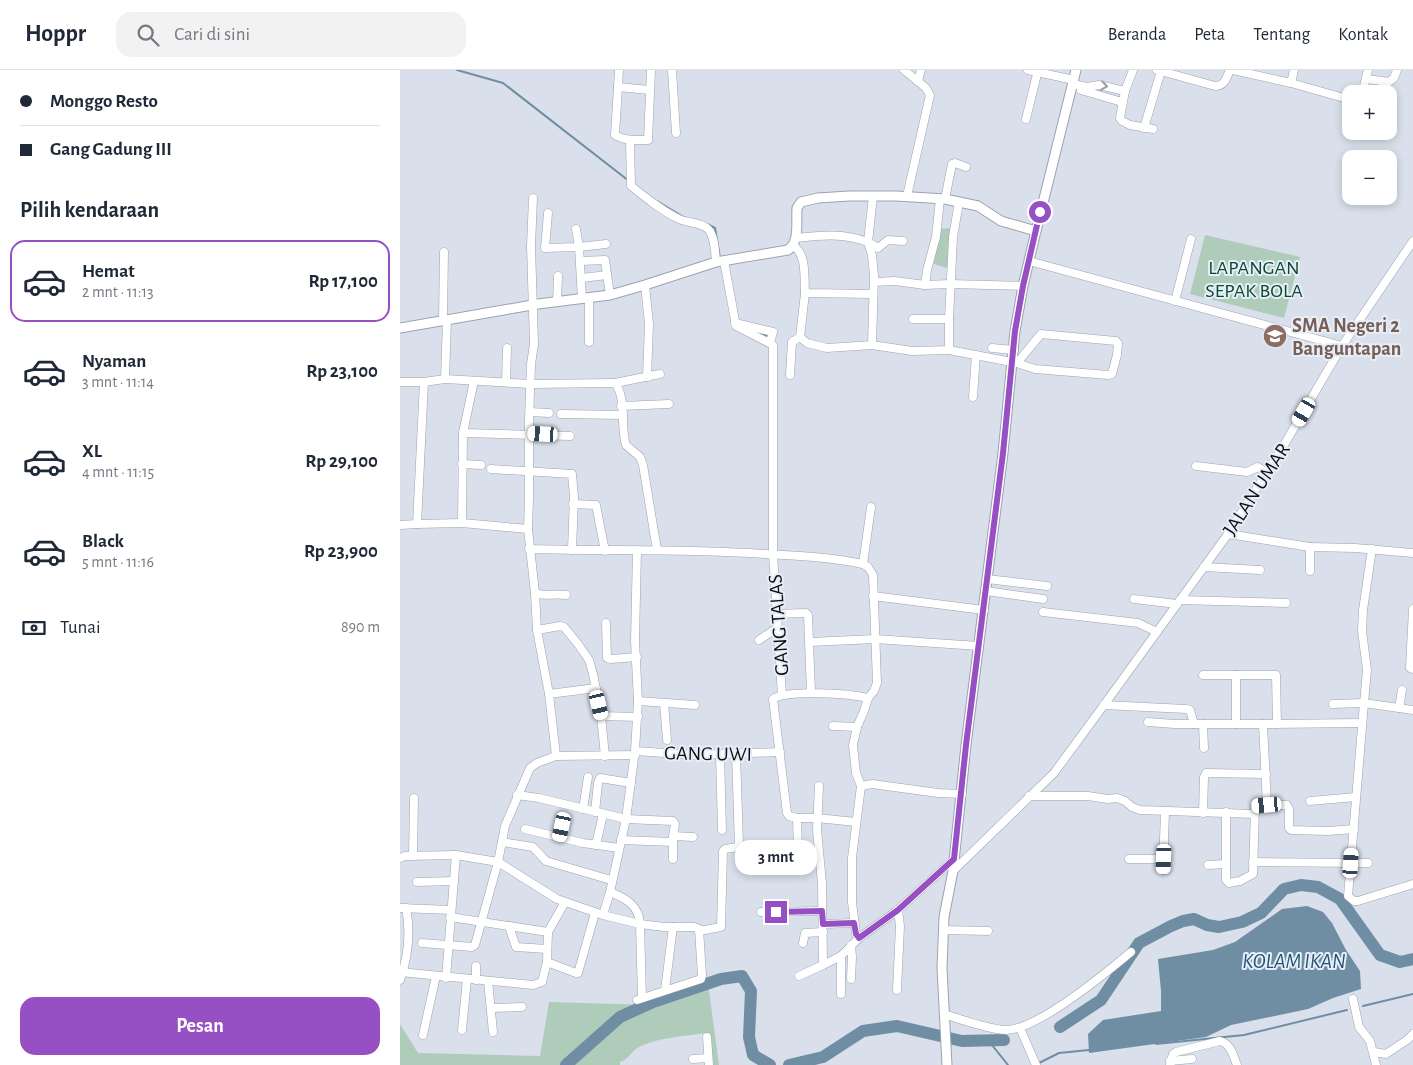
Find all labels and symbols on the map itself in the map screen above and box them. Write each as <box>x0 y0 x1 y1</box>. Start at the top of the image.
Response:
one-way arrow <box>1099 81 1108 91</box>
route start <box>1029 201 1051 223</box>
park label: LAPANGAN SEPAK BOLA <box>1205 258 1303 301</box>
place label: SMA Negeri 2 Banguntapan <box>1292 316 1401 359</box>
school or university icon: SMA Negeri 2 Banguntapan <box>1262 323 1288 349</box>
car <box>1290 395 1317 429</box>
car <box>527 426 558 442</box>
street label: JALAN UMAR <box>1220 440 1294 539</box>
street label: GANG TALAS <box>765 573 793 676</box>
car <box>588 689 609 721</box>
street label: GANG UWI <box>664 743 752 765</box>
car <box>1251 796 1282 814</box>
car <box>551 811 572 843</box>
callout: 3 mnt <box>735 840 817 874</box>
car <box>1155 844 1172 874</box>
car <box>1342 848 1359 878</box>
route end <box>765 901 787 923</box>
water label: KOLAM IKAN <box>1242 951 1346 972</box>

